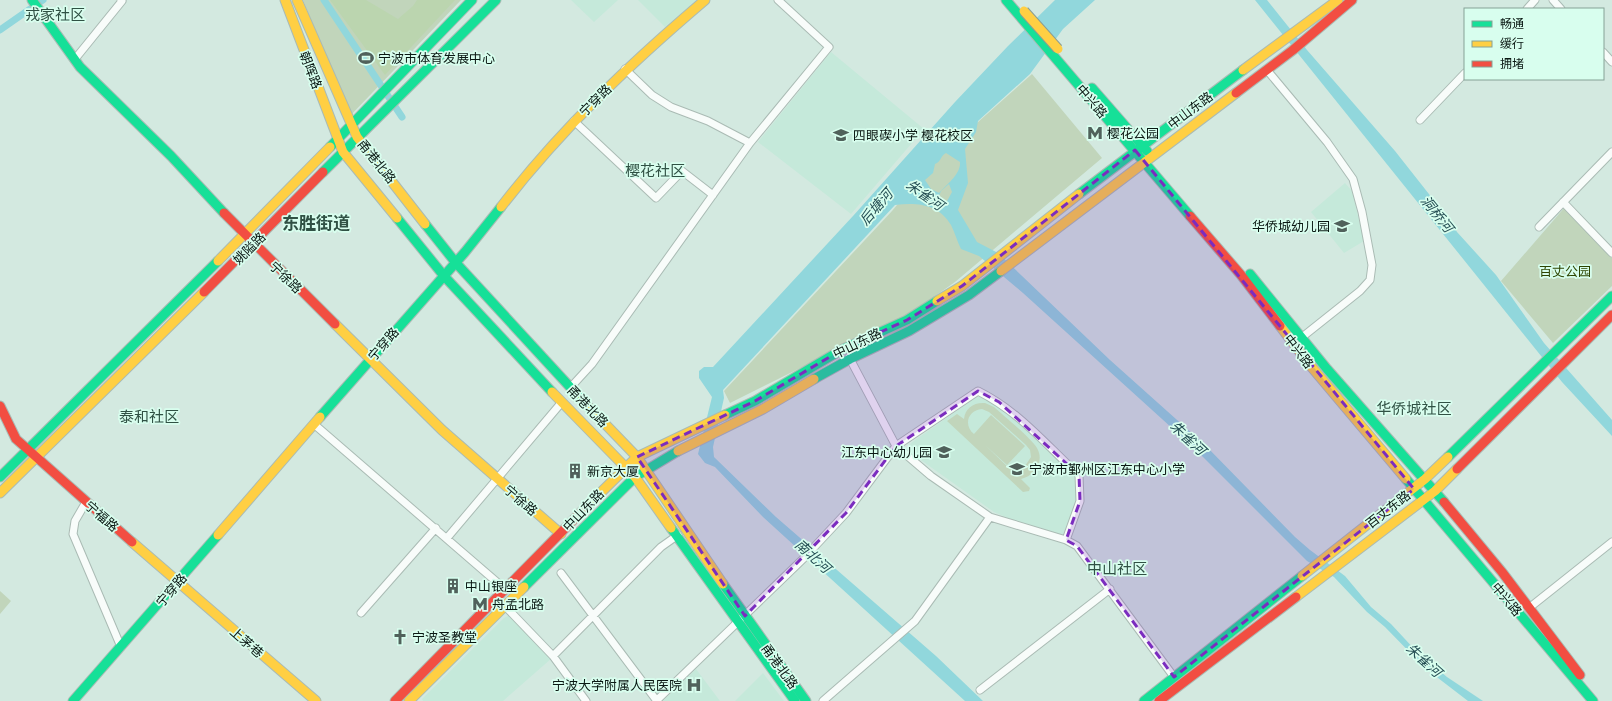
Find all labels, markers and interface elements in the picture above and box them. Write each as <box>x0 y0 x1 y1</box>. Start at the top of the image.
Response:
district label: 戎家社区 <box>25 5 85 25</box>
legend <box>1464 8 1604 80</box>
text: 畅通 <box>1500 16 1524 32</box>
text: 缓行 <box>1500 36 1524 52</box>
street label: 朝晖路 <box>295 49 325 92</box>
sports icon: 宁波市体育发展中心 <box>357 49 375 67</box>
place label: 宁波市体育发展中心 <box>378 50 495 68</box>
text: 拥堵 <box>1500 56 1524 72</box>
street label: 宁穿路 <box>576 81 616 121</box>
street label: 中兴路 <box>1072 81 1111 122</box>
street label: 中山东路 <box>1164 88 1217 134</box>
metro station icon: 樱花公园 <box>1086 124 1104 142</box>
place label: 樱花公园 <box>1107 125 1159 143</box>
school or university icon: 四眼碶小学 樱花校区 <box>832 126 850 144</box>
place label: 四眼碶小学 樱花校区 <box>853 127 973 145</box>
street label: 甬港北路 <box>353 136 400 188</box>
district label: 樱花社区 <box>625 161 685 181</box>
water label: 朱雀河 <box>902 176 950 217</box>
water label: 后塘河 <box>855 183 899 229</box>
water label: 洞桥河 <box>1416 192 1459 239</box>
district label: 东胜街道 <box>282 212 350 235</box>
school or university icon: 华侨城幼儿园 <box>1333 217 1351 235</box>
place label: 华侨城幼儿园 <box>1252 218 1330 236</box>
street label: 姚隘路 <box>230 229 270 269</box>
street label: 宁徐路 <box>265 258 306 298</box>
park label: 百丈公园 <box>1539 263 1591 281</box>
street label: 宁穿路 <box>364 324 403 365</box>
street label: 中山东路 <box>830 324 885 363</box>
street label: 中兴路 <box>1279 331 1317 373</box>
street label: 甬港北路 <box>563 382 612 432</box>
district label: 华侨城社区 <box>1376 399 1452 419</box>
district label: 泰和社区 <box>119 407 179 427</box>
water label: 朱雀河 <box>1166 417 1212 462</box>
school or university icon: 江东中心幼儿园 <box>935 443 953 461</box>
place label: 江东中心幼儿园 <box>841 444 932 462</box>
school or university icon: 宁波市鄞州区江东中心小学 <box>1008 460 1026 478</box>
place label: 宁波市鄞州区江东中心小学 <box>1029 461 1185 479</box>
building icon: 新京大厦 <box>566 462 584 480</box>
place label: 新京大厦 <box>587 463 639 481</box>
street label: 宁徐路 <box>500 481 541 520</box>
street label: 中山东路 <box>559 486 608 536</box>
street label: 百丈东路 <box>1363 487 1415 533</box>
street label: 宁福路 <box>81 497 122 536</box>
water label: 南北河 <box>791 535 837 579</box>
district label: 中山社区 <box>1087 559 1147 579</box>
street label: 宁穿路 <box>152 570 191 611</box>
building icon: 中山银座 <box>444 577 462 595</box>
place label: 中山银座 <box>465 578 517 596</box>
street label: 中兴路 <box>1487 579 1526 620</box>
metro station icon: 舟孟北路 <box>471 595 489 613</box>
place label: 舟孟北路 <box>492 596 544 614</box>
street label: 上茅巷 <box>226 623 267 662</box>
church icon: 宁波圣教堂 <box>391 628 409 646</box>
place label: 宁波圣教堂 <box>412 629 477 647</box>
water label: 朱雀河 <box>1402 639 1448 683</box>
street label: 甬港北路 <box>757 640 802 693</box>
hospital icon: 宁波大学附属人民医院 <box>685 676 703 694</box>
place label: 宁波大学附属人民医院 <box>552 677 682 695</box>

